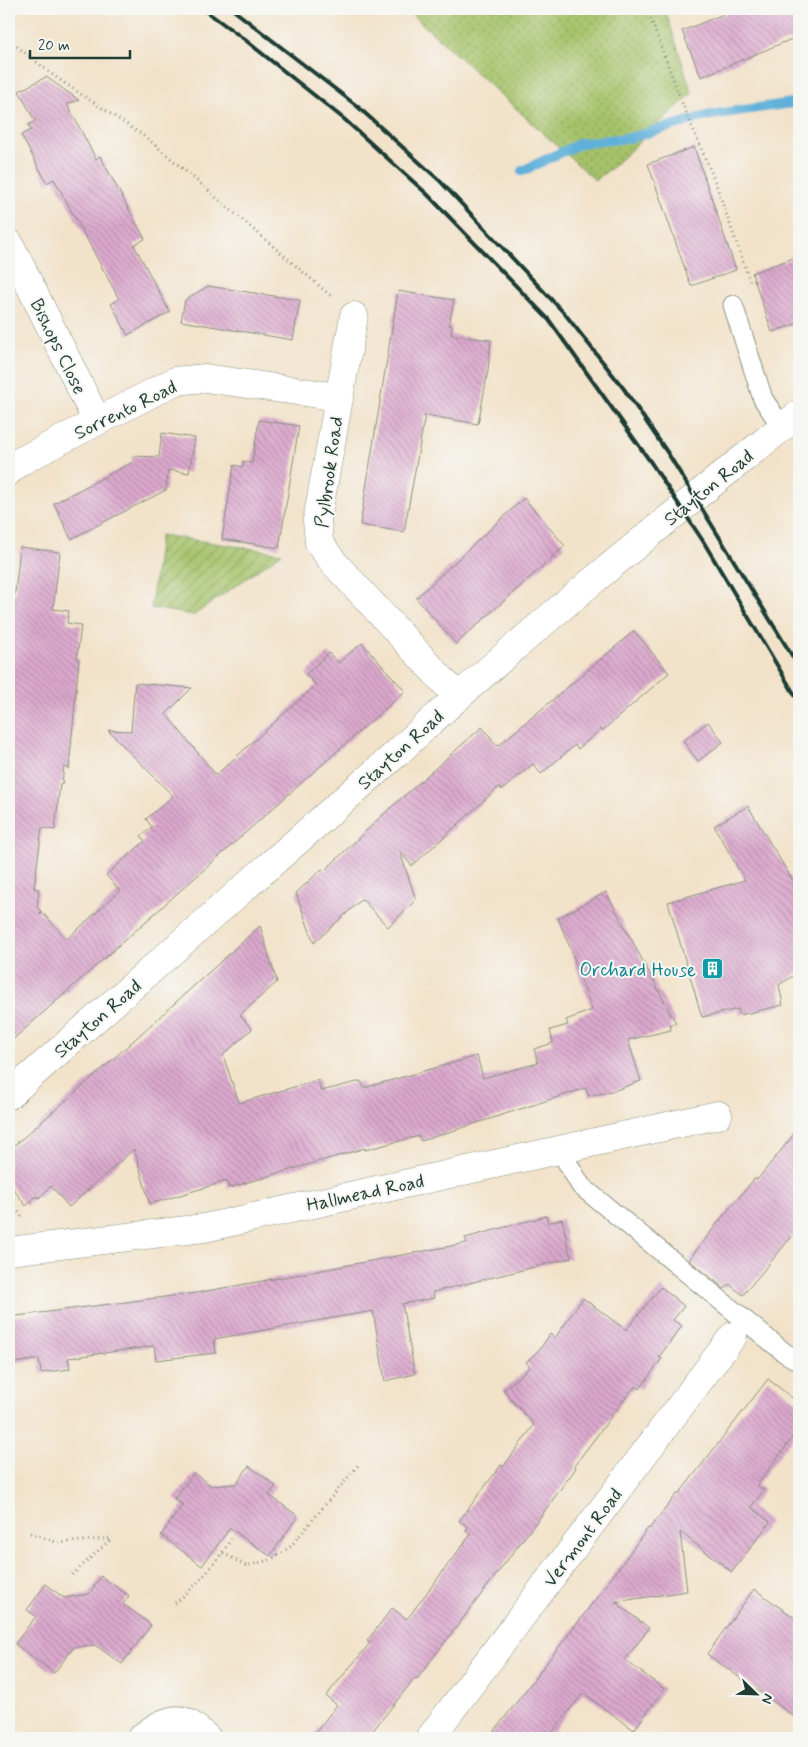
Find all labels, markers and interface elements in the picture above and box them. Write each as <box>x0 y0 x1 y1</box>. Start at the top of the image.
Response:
scale bar <box>30 28 130 60</box>
text: 20 m <box>38 36 70 56</box>
street label: Bishops Close <box>24 295 92 399</box>
street label: Sorrento Road <box>70 375 181 446</box>
street label: Pylbrook Road <box>309 415 350 529</box>
street label: Stayton Road <box>659 444 759 532</box>
street label: Stayton Road <box>352 705 450 796</box>
building icon: Orchard House <box>700 957 724 981</box>
place label: Orchard House <box>579 958 696 983</box>
street label: Stayton Road <box>49 974 147 1064</box>
street label: Hallmead Road <box>304 1169 426 1218</box>
street label: Vermont Road <box>538 1483 629 1592</box>
north arrow <box>730 1670 780 1720</box>
text: N <box>757 1691 777 1706</box>

